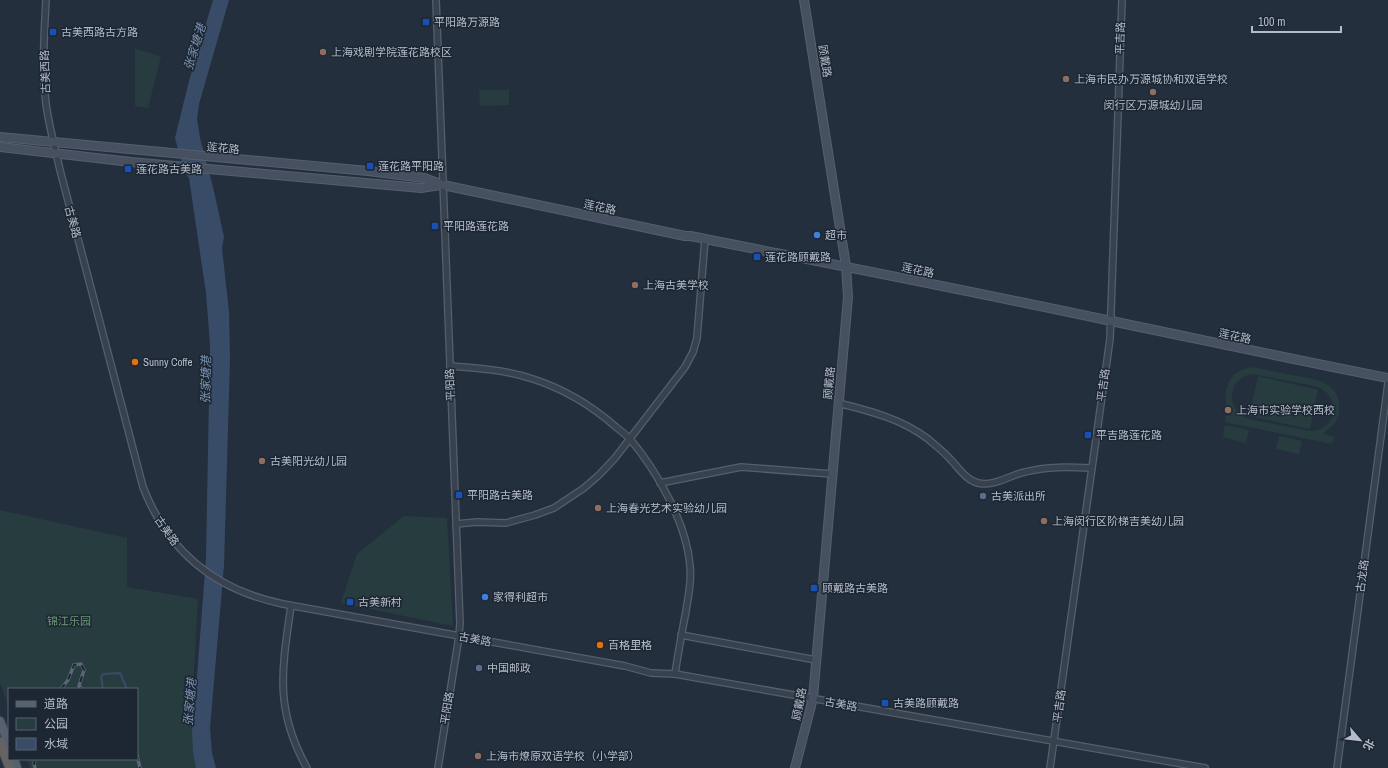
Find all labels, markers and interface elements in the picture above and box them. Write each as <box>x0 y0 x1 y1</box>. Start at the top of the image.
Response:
scale bar <box>1252 8 1341 34</box>
text: 100 m <box>1258 14 1285 30</box>
place label: 平阳路万源路 <box>434 15 500 29</box>
marker: 平阳路万源路 <box>421 17 431 27</box>
water label: 张家塘港 <box>180 20 210 72</box>
street label: 平吉路 <box>1112 21 1128 55</box>
place label: 古美西路古方路 <box>61 25 138 39</box>
marker: 古美西路古方路 <box>48 27 58 37</box>
street label: 顾戴路 <box>816 44 834 78</box>
place label: 上海戏剧学院莲花路校区 <box>331 45 452 59</box>
marker: 上海戏剧学院莲花路校区 <box>318 47 328 57</box>
street label: 古美西路 <box>37 50 53 94</box>
place label: 上海市民办万源城协和双语学校 <box>1074 72 1228 86</box>
marker: 上海市民办万源城协和双语学校 <box>1061 74 1071 84</box>
marker: 闵行区万源城幼儿园 <box>1148 87 1158 97</box>
place label: 闵行区万源城幼儿园 <box>1104 98 1203 112</box>
street label: 莲花路 <box>206 140 240 156</box>
place label: 莲花路平阳路 <box>378 159 444 173</box>
marker: 莲花路平阳路 <box>365 161 375 171</box>
place label: 莲花路古美路 <box>136 162 202 176</box>
marker: 莲花路古美路 <box>123 164 133 174</box>
street label: 莲花路 <box>582 197 618 217</box>
street label: 古美路 <box>62 204 84 240</box>
place label: 平阳路莲花路 <box>443 219 509 233</box>
marker: 平阳路莲花路 <box>430 221 440 231</box>
place label: 超市 <box>825 228 847 242</box>
marker: 超市 <box>812 230 822 240</box>
place label: 莲花路顾戴路 <box>765 250 831 264</box>
marker: 莲花路顾戴路 <box>752 252 762 262</box>
street label: 莲花路 <box>900 260 936 280</box>
place label: 上海古美学校 <box>643 278 709 292</box>
marker: 上海古美学校 <box>630 280 640 290</box>
street label: 莲花路 <box>1217 326 1253 346</box>
water label: 张家塘港 <box>198 354 214 404</box>
place label: Sunny Coffe <box>143 355 193 369</box>
marker: Sunny Coffe <box>130 357 140 367</box>
street label: 顾戴路 <box>821 366 837 400</box>
street label: 平阳路 <box>442 368 458 402</box>
street label: 平吉路 <box>1094 368 1112 402</box>
place label: 上海市实验学校西校 <box>1236 403 1335 417</box>
marker: 上海市实验学校西校 <box>1223 405 1233 415</box>
place label: 平吉路莲花路 <box>1096 428 1162 442</box>
marker: 平吉路莲花路 <box>1083 430 1093 440</box>
place label: 古美阳光幼儿园 <box>270 454 347 468</box>
marker: 古美阳光幼儿园 <box>257 456 267 466</box>
place label: 平阳路古美路 <box>467 488 533 502</box>
place label: 古美派出所 <box>991 489 1046 503</box>
marker: 平阳路古美路 <box>454 490 464 500</box>
marker: 古美派出所 <box>978 491 988 501</box>
place label: 上海春光艺术实验幼儿园 <box>606 501 727 515</box>
marker: 上海春光艺术实验幼儿园 <box>593 503 603 513</box>
street label: 古美路 <box>152 513 182 549</box>
place label: 上海闵行区阶梯吉美幼儿园 <box>1052 514 1184 528</box>
marker: 上海闵行区阶梯吉美幼儿园 <box>1039 516 1049 526</box>
street label: 古龙路 <box>1353 559 1371 593</box>
place label: 顾戴路古美路 <box>822 581 888 595</box>
marker: 顾戴路古美路 <box>809 583 819 593</box>
place label: 家得利超市 <box>493 590 548 604</box>
marker: 家得利超市 <box>480 592 490 602</box>
place label: 古美新村 <box>358 595 402 609</box>
marker: 古美新村 <box>345 597 355 607</box>
park label: 锦江乐园 <box>47 614 91 628</box>
street label: 古美路 <box>458 629 492 649</box>
place label: 百格里格 <box>608 638 652 652</box>
marker: 百格里格 <box>595 640 605 650</box>
place label: 中国邮政 <box>487 661 531 675</box>
marker: 中国邮政 <box>474 663 484 673</box>
water label: 张家塘港 <box>180 675 200 727</box>
street label: 顾戴路 <box>789 686 809 722</box>
legend <box>8 688 138 760</box>
street label: 平吉路 <box>1050 689 1068 723</box>
street label: 平阳路 <box>438 691 456 725</box>
street label: 古美路 <box>824 694 858 714</box>
text: 道路 <box>44 696 68 712</box>
place label: 古美路顾戴路 <box>893 696 959 710</box>
marker: 古美路顾戴路 <box>880 698 890 708</box>
text: 公园 <box>44 716 68 732</box>
north arrow <box>1340 720 1380 760</box>
text: 水域 <box>44 736 68 752</box>
text: 北 <box>1360 737 1378 753</box>
place label: 上海市燎原双语学校（小学部） <box>486 749 640 763</box>
marker: 上海市燎原双语学校（小学部） <box>473 751 483 761</box>

